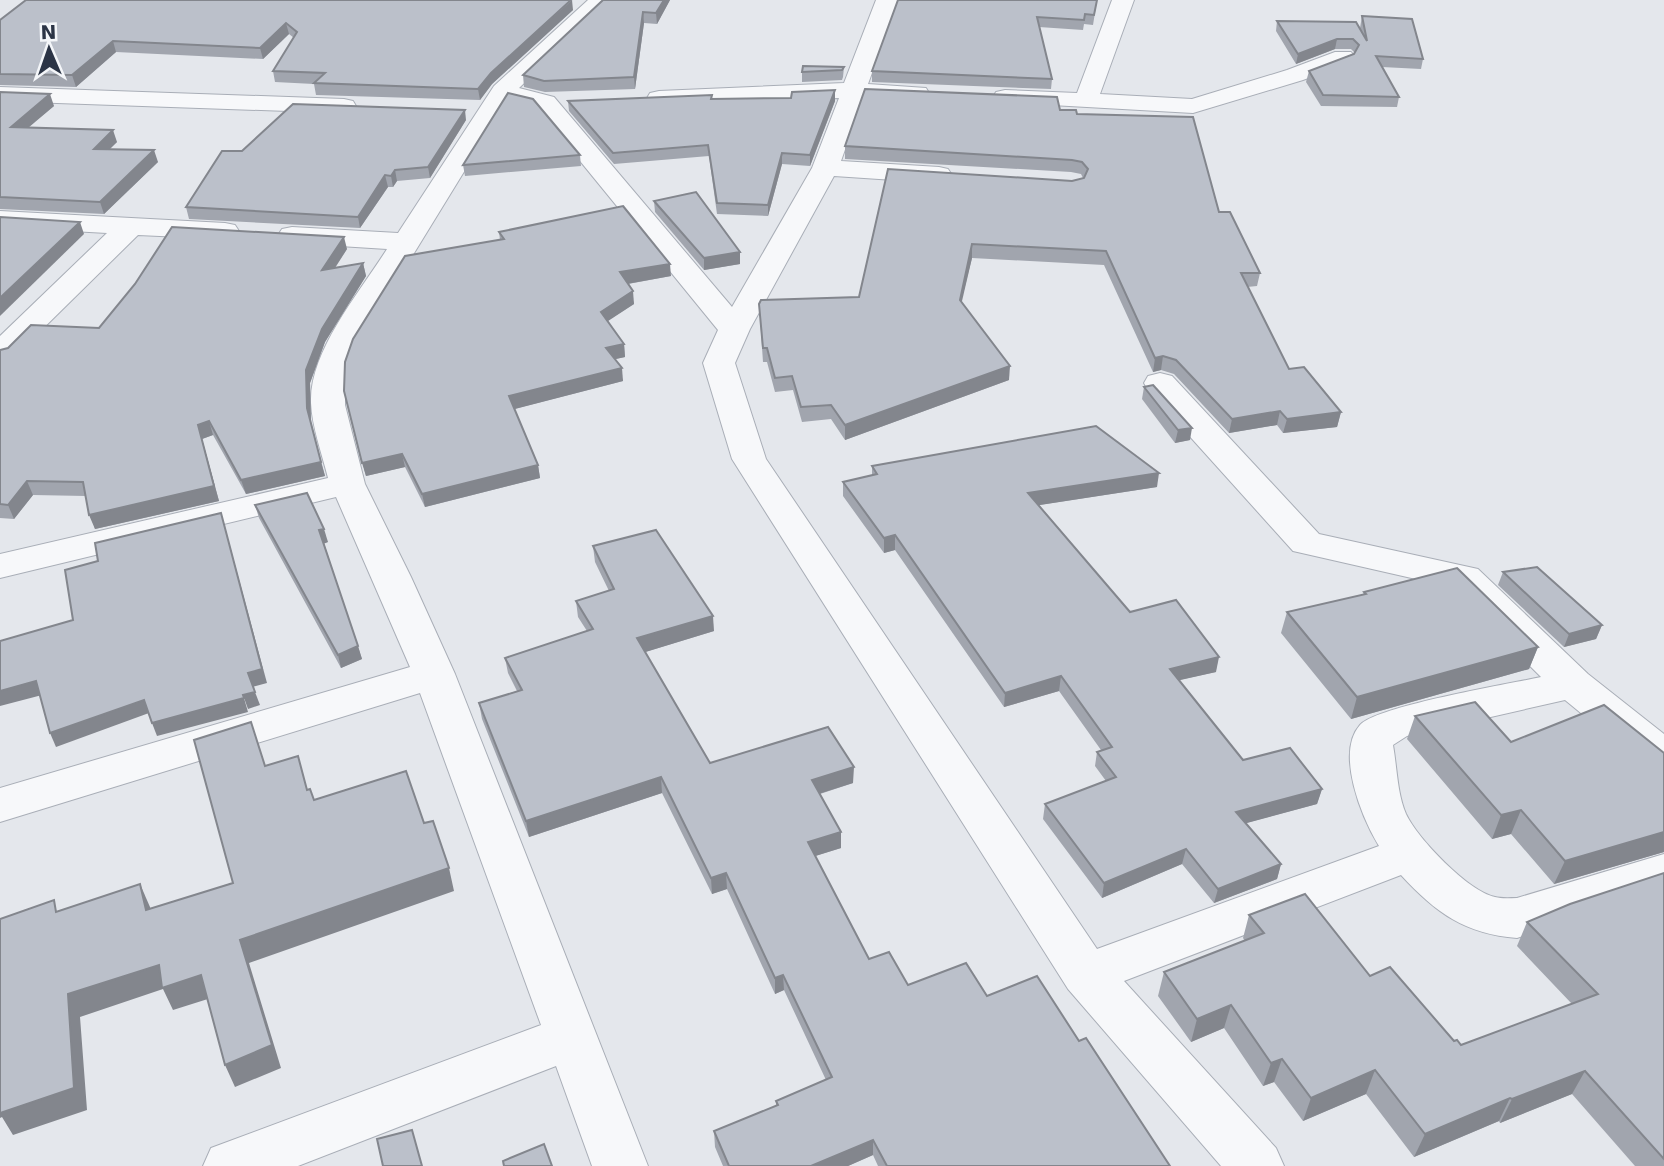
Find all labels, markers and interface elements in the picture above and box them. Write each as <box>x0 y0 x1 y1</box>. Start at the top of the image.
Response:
north arrow <box>14 14 84 84</box>
text: N <box>40 21 57 43</box>

